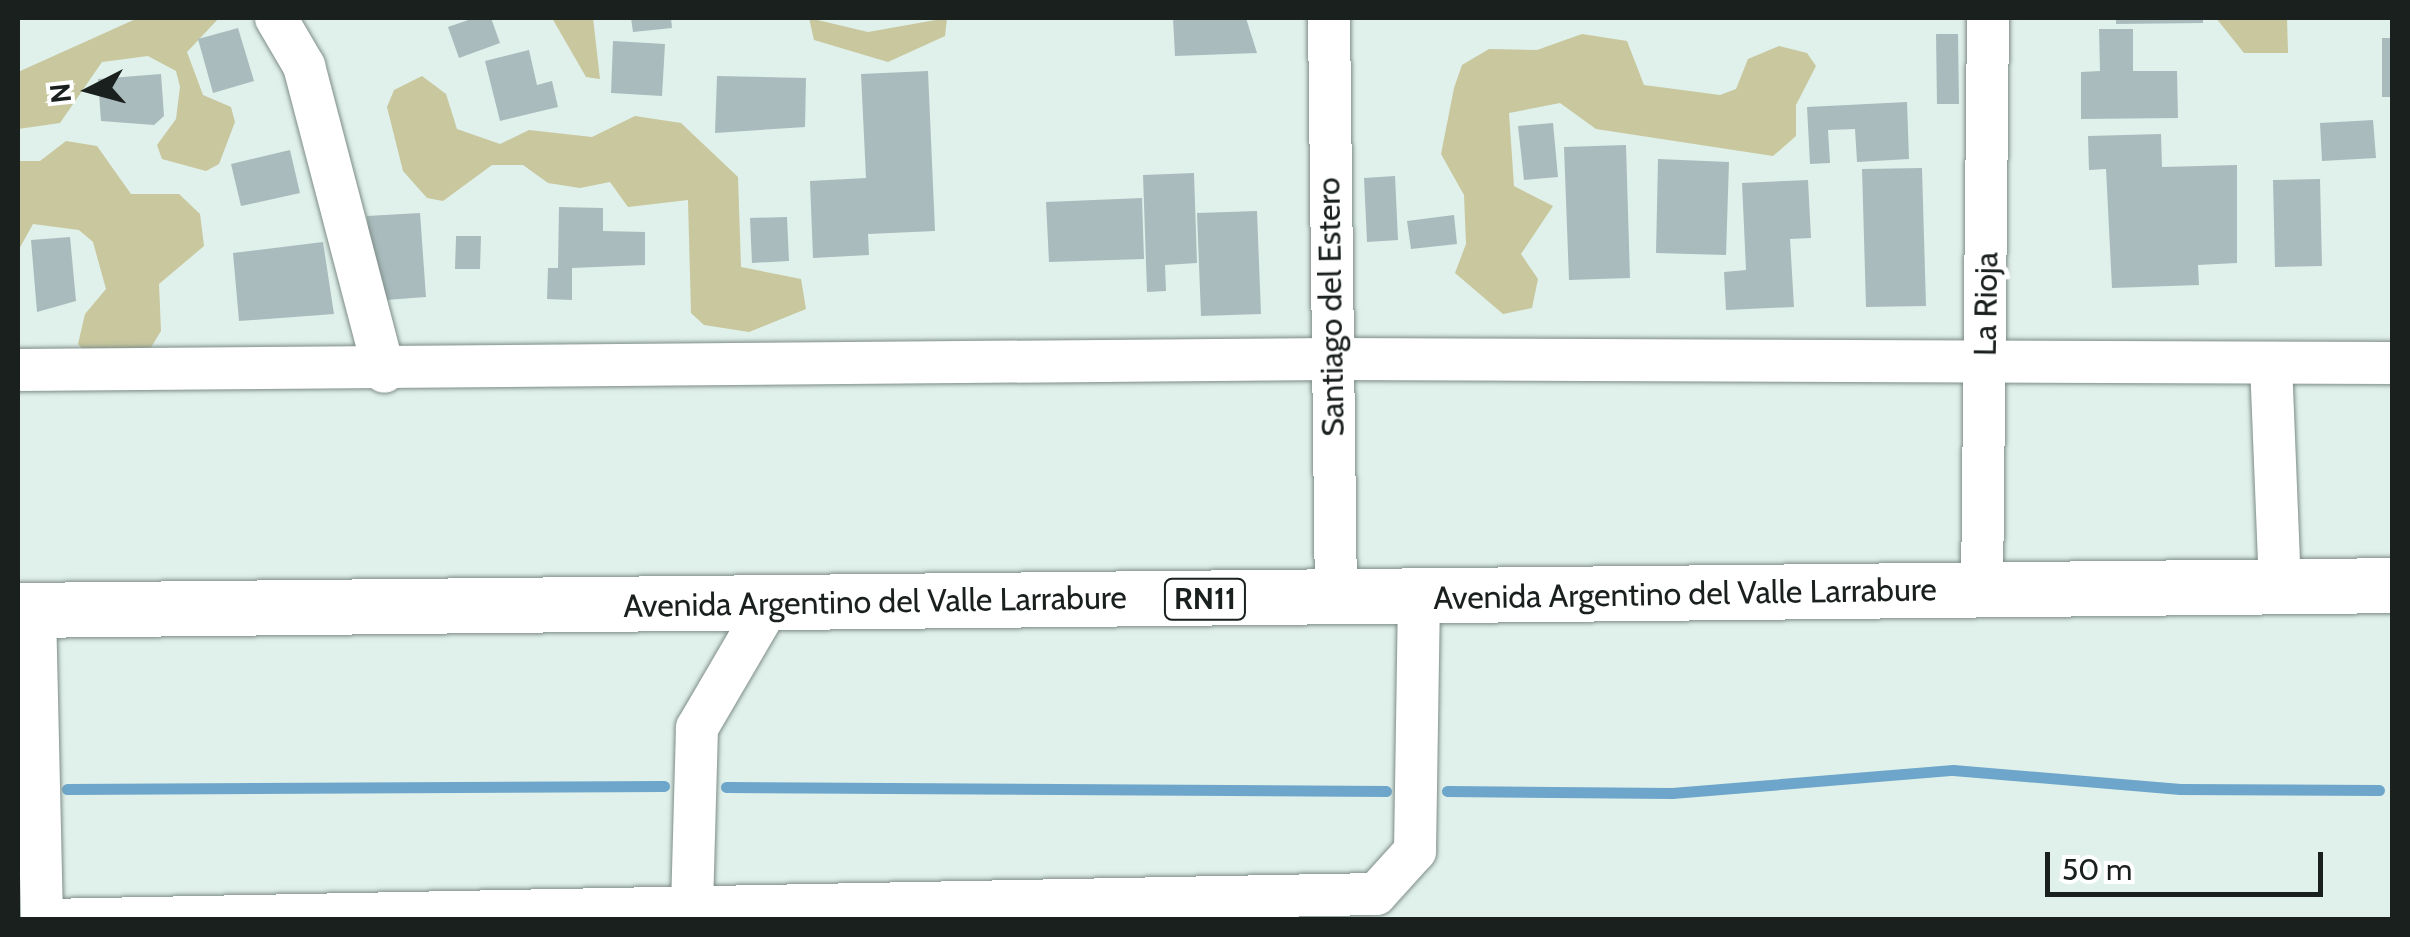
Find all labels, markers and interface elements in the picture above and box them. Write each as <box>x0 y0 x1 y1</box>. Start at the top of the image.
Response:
north arrow <box>40 40 140 140</box>
text: N <box>42 82 78 105</box>
street label: Santiago del Estero <box>1310 177 1352 437</box>
street label: La Rioja <box>1966 252 2006 356</box>
street label: Avenida Argentino del Valle Larrabure <box>1433 570 1937 618</box>
road number: RN11 <box>1162 574 1248 624</box>
street label: Avenida Argentino del Valle Larrabure <box>623 578 1127 626</box>
scale bar <box>2050 832 2328 894</box>
text: 50 m <box>2062 851 2132 888</box>

